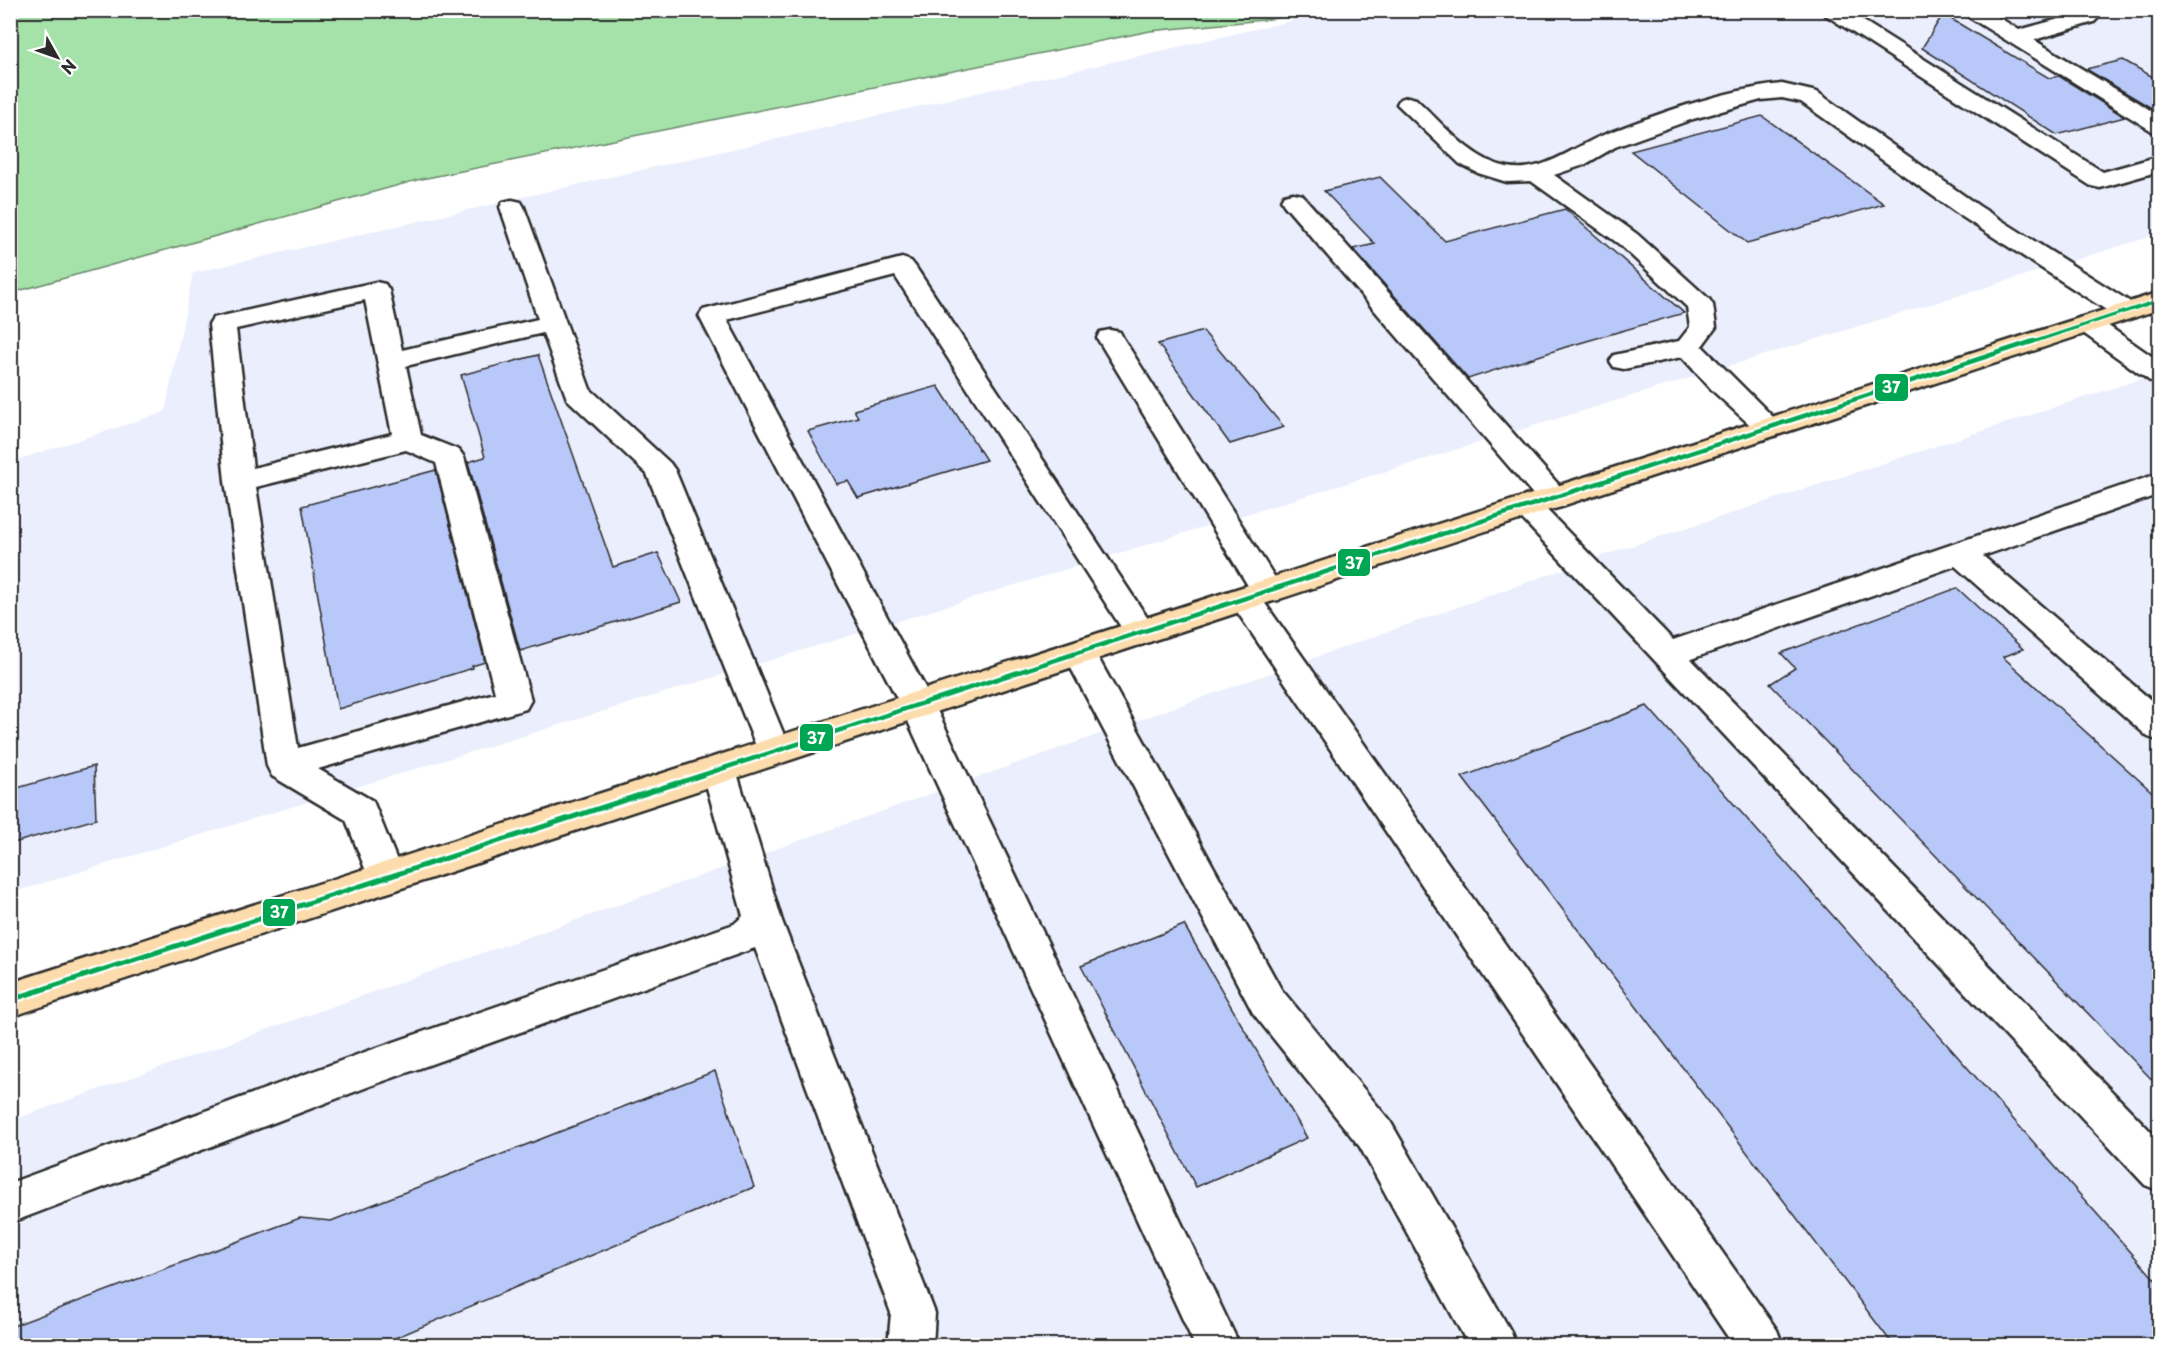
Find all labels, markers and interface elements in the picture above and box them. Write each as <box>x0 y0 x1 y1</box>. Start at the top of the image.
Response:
north arrow <box>27 27 87 87</box>
text: N <box>56 55 83 80</box>
line badge: 37 <box>1874 373 1909 402</box>
text: 37 <box>1882 374 1901 398</box>
line badge: 37 <box>1337 548 1371 577</box>
text: 37 <box>1345 550 1364 574</box>
line badge: 37 <box>799 723 834 752</box>
text: 37 <box>807 725 826 749</box>
line badge: 37 <box>262 898 296 927</box>
text: 37 <box>270 899 289 923</box>

